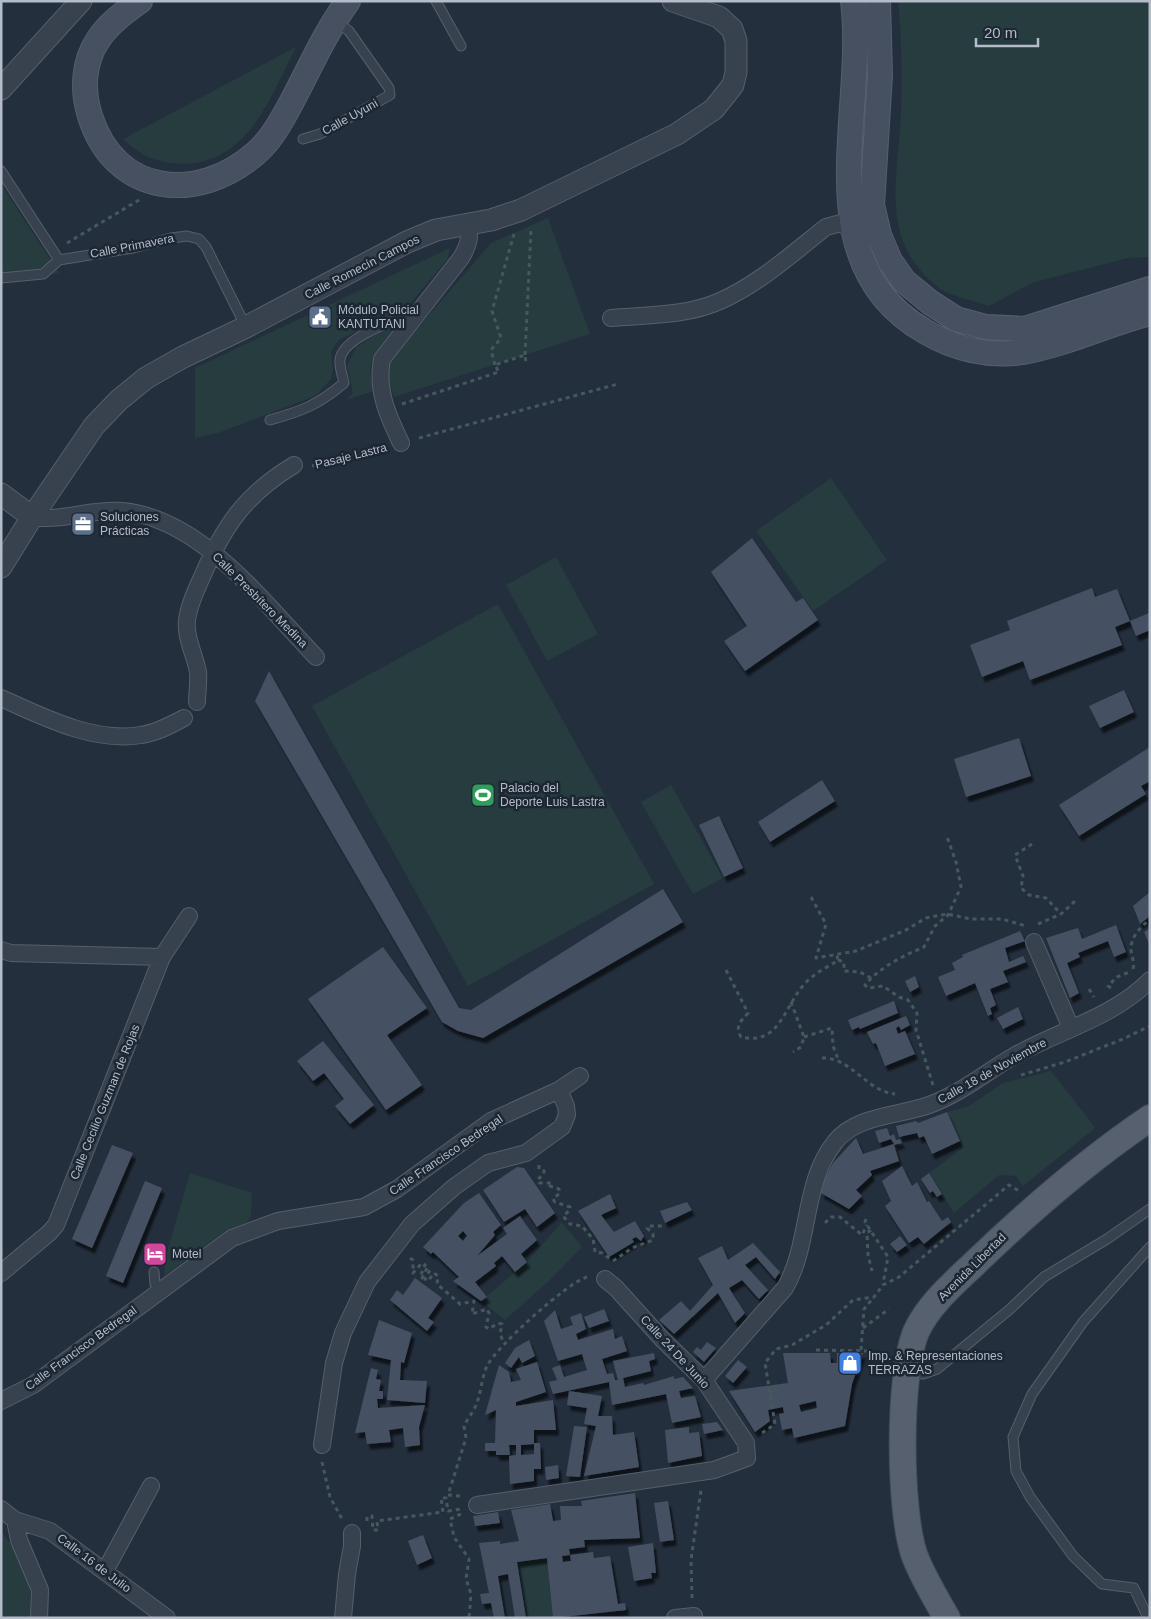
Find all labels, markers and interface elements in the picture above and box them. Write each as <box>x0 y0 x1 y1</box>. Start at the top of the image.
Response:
scale bar <box>976 15 1038 47</box>
text: 20 m <box>984 24 1017 41</box>
street label: Calle Uyuni <box>320 96 380 138</box>
street label: Calle Primavera <box>89 231 176 261</box>
street label: Calle Romecín Campos <box>302 232 422 302</box>
place label: Módulo Policial KANTUTANI <box>338 303 419 331</box>
public building icon: Módulo Policial KANTUTANI <box>307 304 333 330</box>
street label: Pasaje Lastra <box>314 440 389 472</box>
place label: Soluciones Prácticas <box>100 510 159 538</box>
office icon: Soluciones Prácticas <box>70 511 96 537</box>
street label: Calle Presbítero Medina <box>210 550 311 651</box>
place label: Palacio del Deporte Luis Lastra <box>500 781 605 809</box>
sports icon: Palacio del Deporte Luis Lastra <box>470 782 496 808</box>
street label: Calle Cecilio Guzman de Rojas <box>67 1022 143 1182</box>
street label: Calle 18 de Noviembre <box>935 1035 1049 1107</box>
street label: Calle Francisco Bedregal <box>387 1112 505 1198</box>
street label: Avenida Libertad <box>935 1230 1009 1304</box>
hotel icon: Motel <box>142 1241 168 1267</box>
place label: Motel <box>172 1247 201 1261</box>
street label: Calle Francisco Bedregal <box>23 1303 139 1393</box>
street label: Calle 24 De Junio <box>638 1313 713 1392</box>
place label: Imp. & Representaciones TERRAZAS <box>868 1349 1003 1377</box>
shop icon: Imp. & Representaciones TERRAZAS <box>837 1350 863 1376</box>
street label: Calle 16 de Julio <box>54 1531 134 1595</box>

